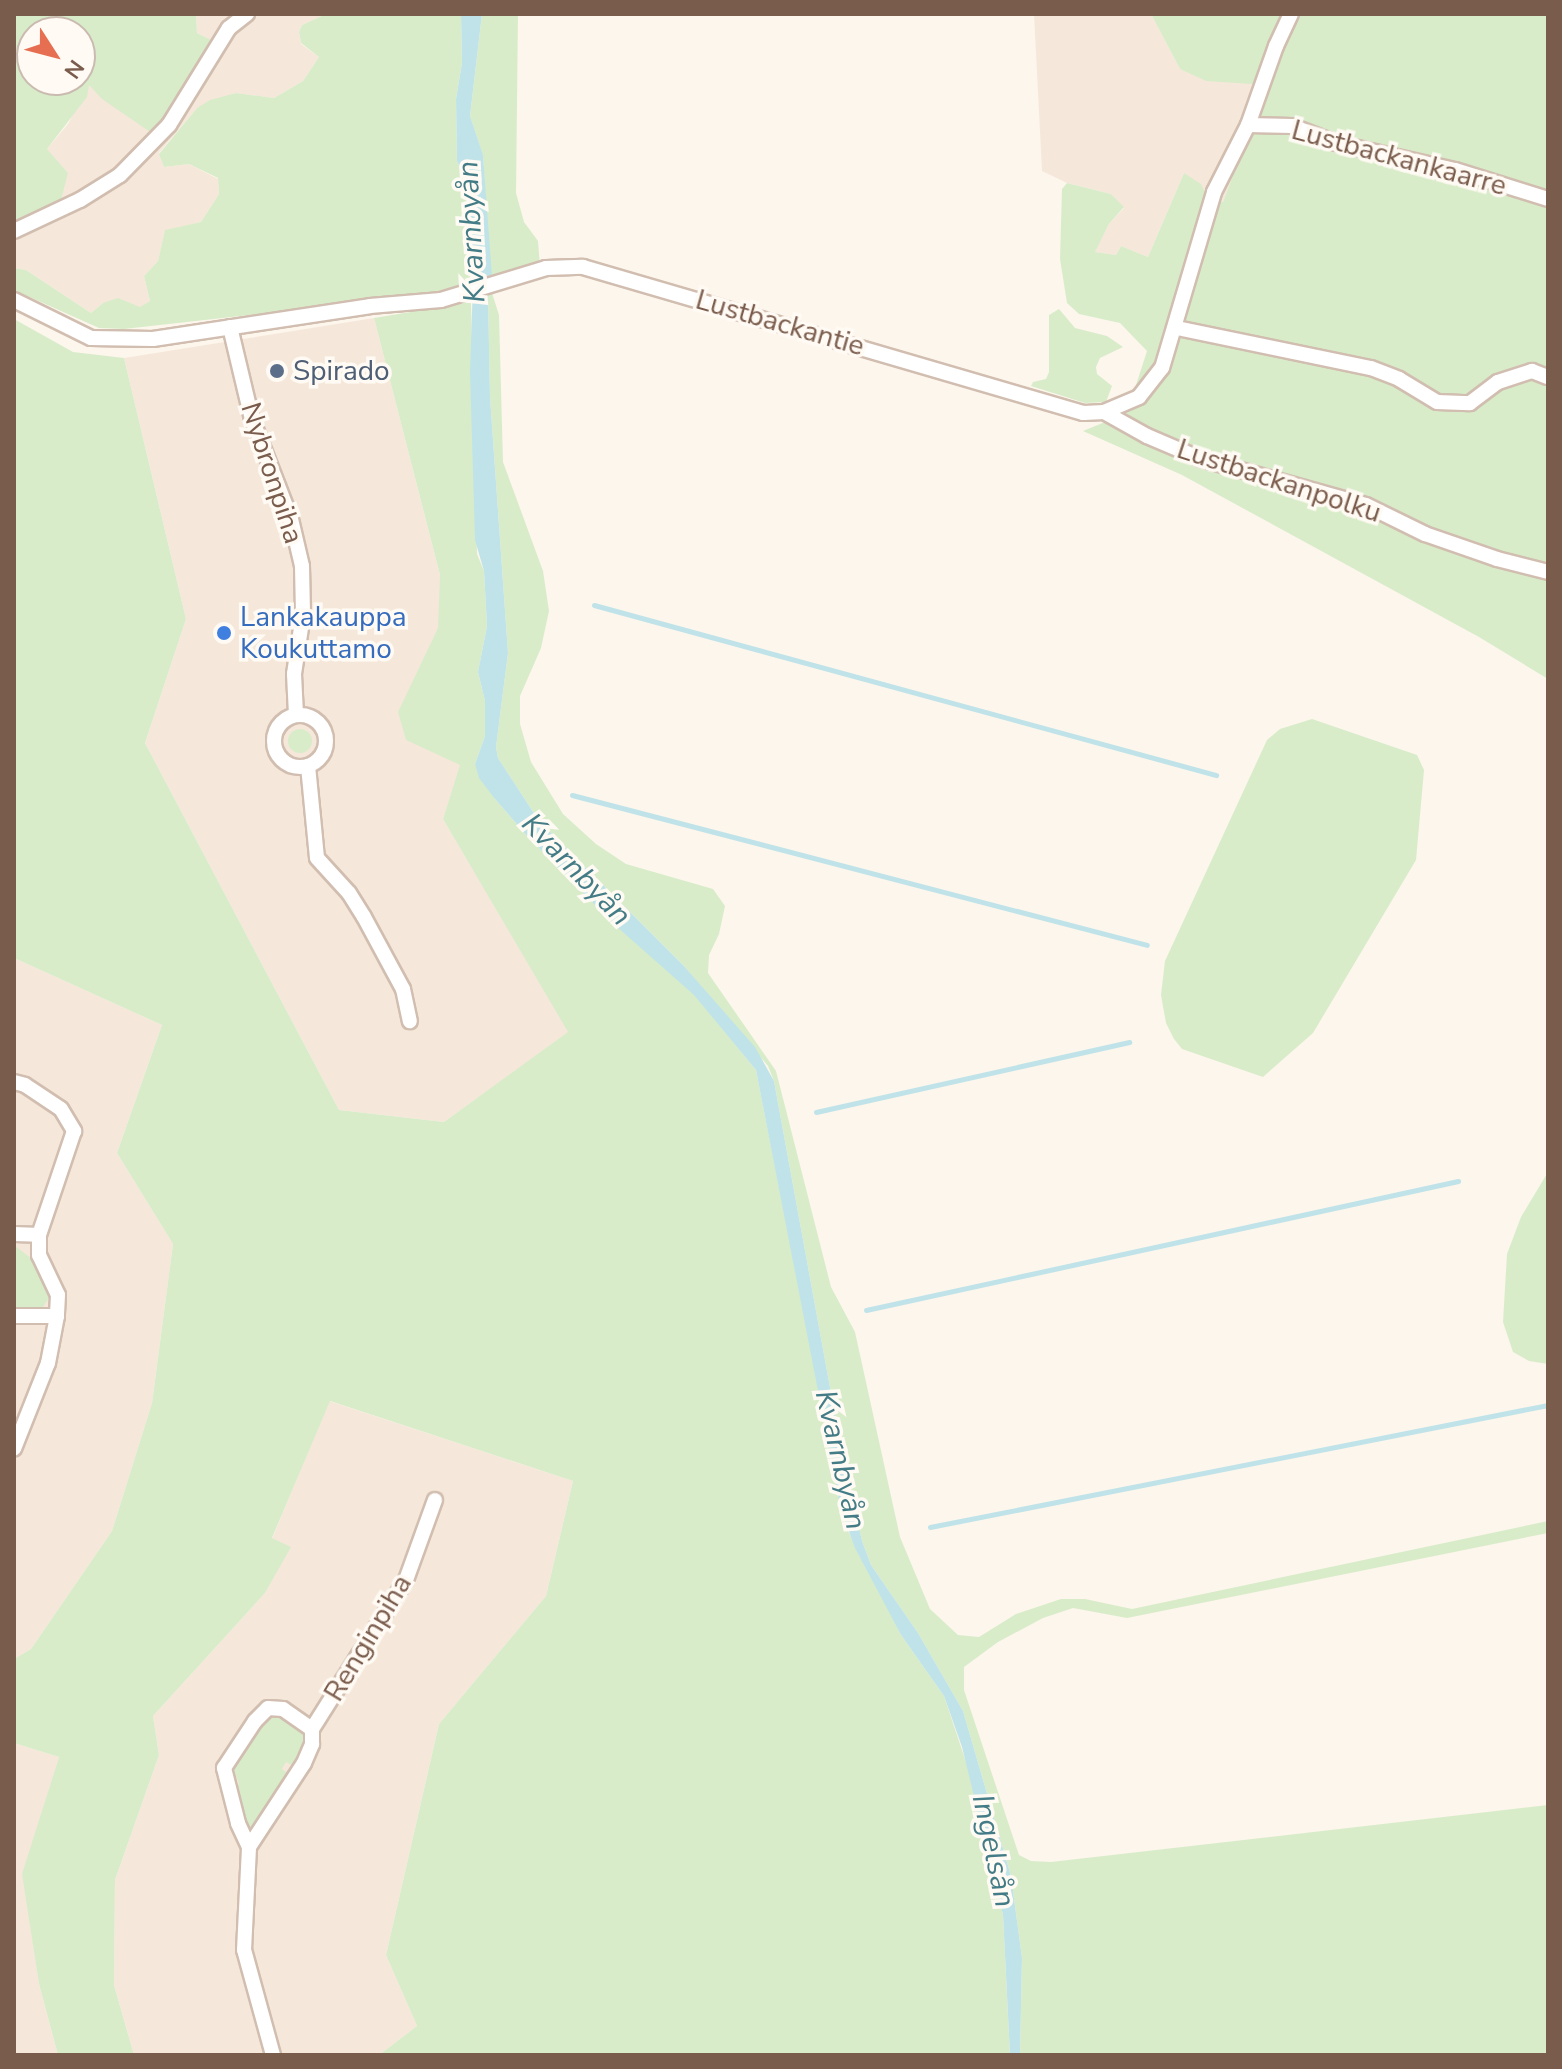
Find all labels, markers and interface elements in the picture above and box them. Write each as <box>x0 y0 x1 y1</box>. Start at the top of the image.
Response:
north arrow <box>16 16 96 96</box>
text: N <box>57 53 91 84</box>
street label: Lustbackankaarre <box>1288 113 1510 203</box>
water label: Kvarnbyån <box>450 160 494 304</box>
street label: Lustbackantie <box>692 283 868 363</box>
place label: Spirado <box>293 354 390 388</box>
marker: Spirado <box>268 362 286 380</box>
street label: Nybronpiha <box>233 398 311 548</box>
street label: Lustbackanpolku <box>1173 432 1385 530</box>
place label: Lankakauppa Koukuttamo <box>240 600 407 666</box>
marker: Lankakauppa Koukuttamo <box>215 624 233 642</box>
water label: Kvarnbyån <box>514 806 638 934</box>
water label: Kvarnbyån <box>806 1387 874 1533</box>
street label: Renginpiha <box>317 1569 419 1707</box>
water label: Ingelsån <box>964 1791 1022 1911</box>

